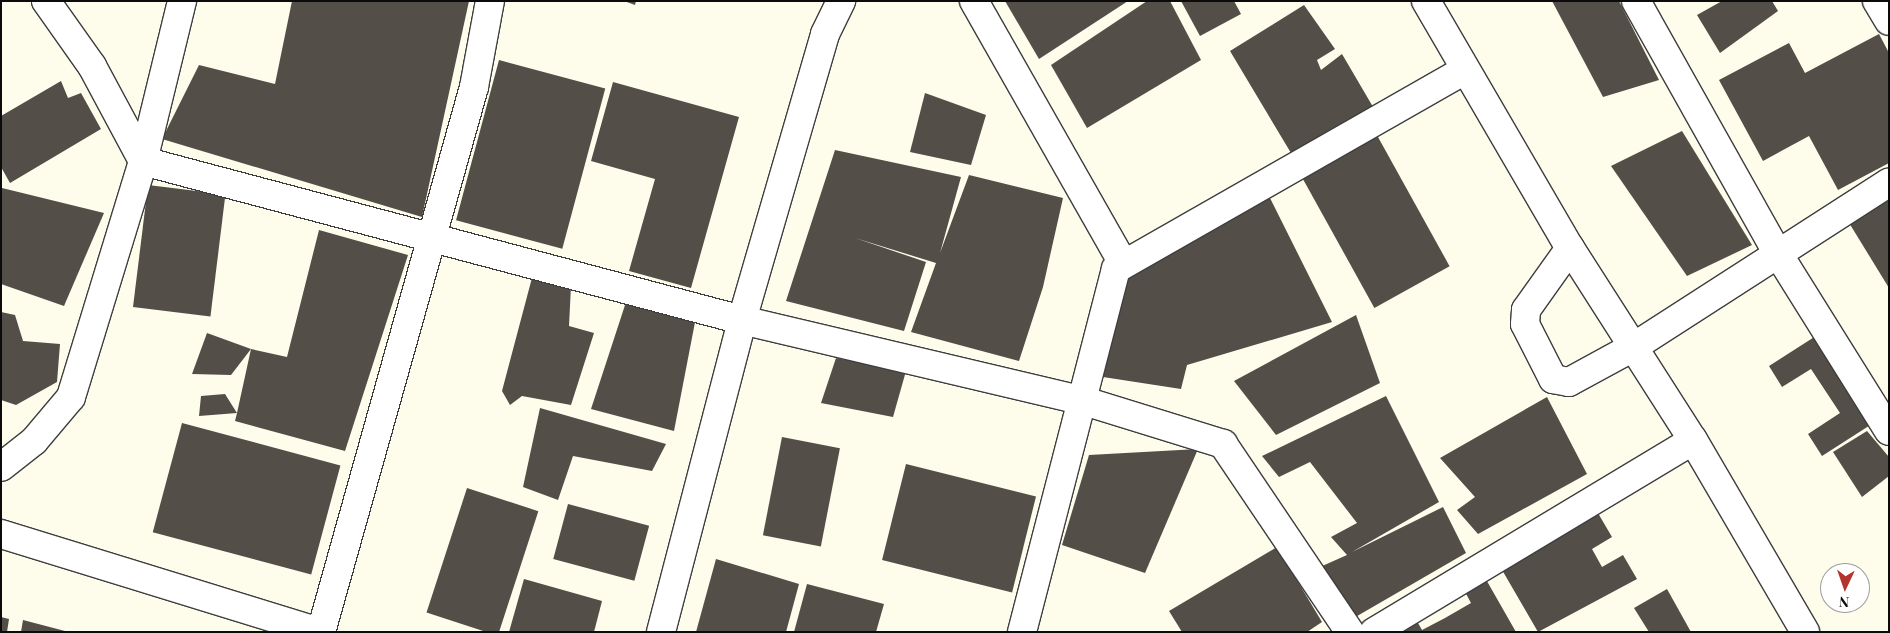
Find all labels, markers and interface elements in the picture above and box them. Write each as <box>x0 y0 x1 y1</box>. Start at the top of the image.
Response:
north arrow <box>1820 563 1870 613</box>
text: N <box>1839 593 1850 612</box>

